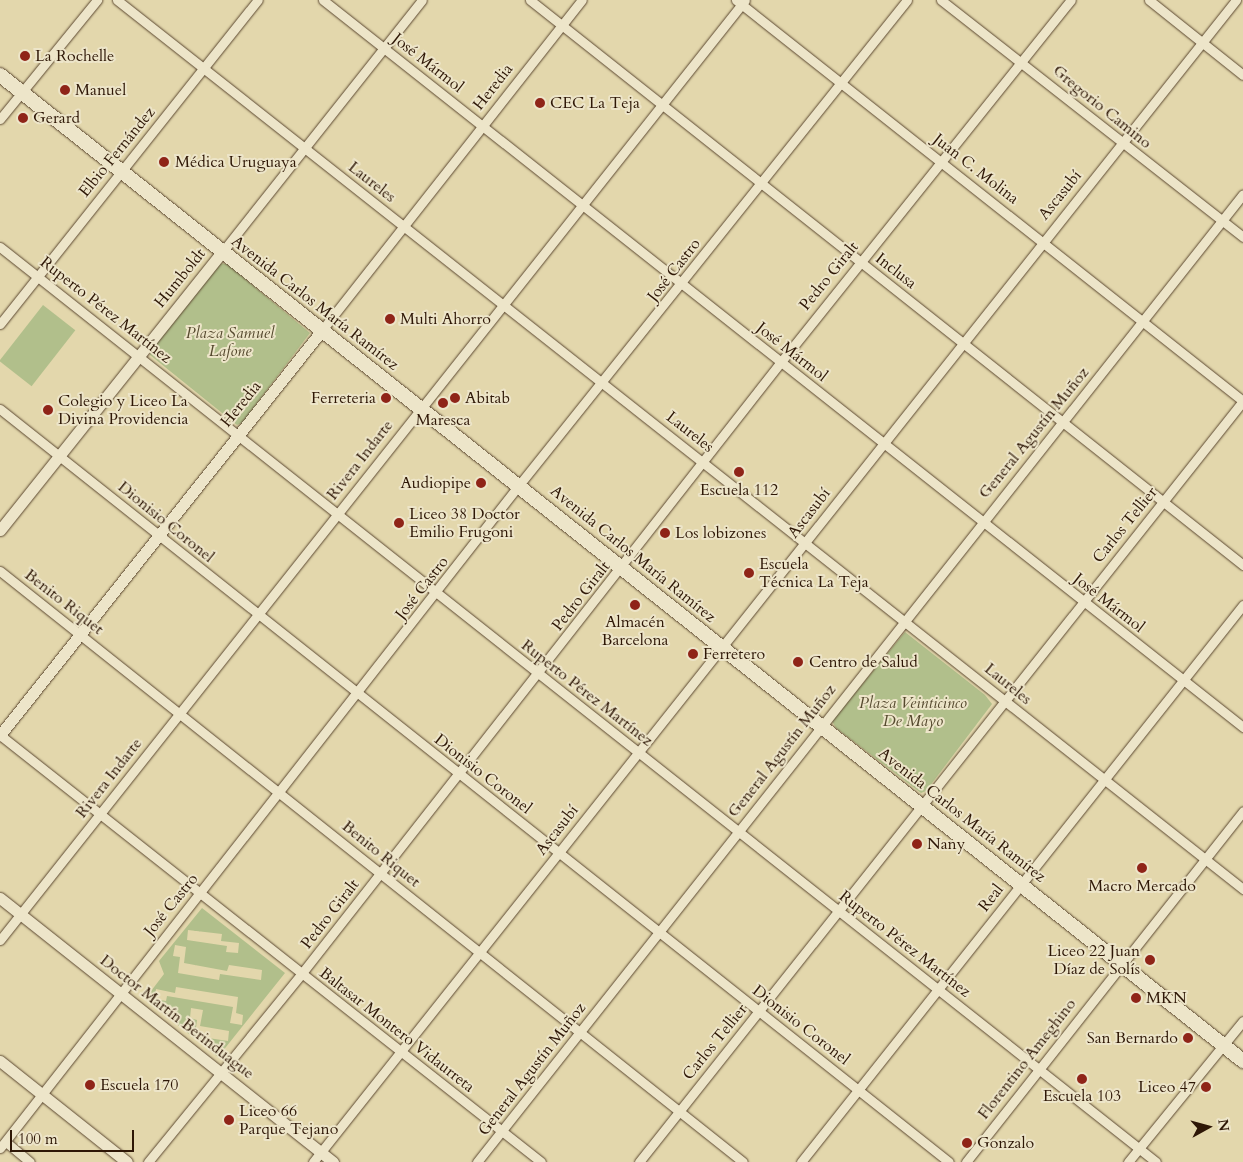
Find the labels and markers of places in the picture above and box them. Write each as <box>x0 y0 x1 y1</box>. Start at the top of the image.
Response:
place label: La Rochelle <box>35 46 114 66</box>
marker: La Rochelle <box>19 50 31 62</box>
place label: Manuel <box>75 80 126 100</box>
marker: Manuel <box>59 84 71 96</box>
place label: CEC La Teja <box>550 93 640 113</box>
marker: CEC La Teja <box>534 97 546 109</box>
place label: Gerard <box>33 108 80 128</box>
marker: Gerard <box>17 112 29 124</box>
place label: Médica Uruguaya <box>175 152 297 172</box>
marker: Médica Uruguaya <box>157 155 171 169</box>
place label: Multi Ahorro <box>400 309 491 329</box>
marker: Multi Ahorro <box>384 313 396 325</box>
place label: Ferreteria <box>311 388 376 408</box>
place label: Abitab <box>465 388 510 408</box>
place label: Colegio y Liceo La Divina Providencia <box>58 391 189 429</box>
marker: Ferreteria <box>380 392 392 404</box>
marker: Abitab <box>449 392 461 404</box>
marker: Maresca <box>437 397 449 409</box>
marker: Colegio y Liceo La Divina Providencia <box>42 404 54 416</box>
place label: Maresca <box>416 410 470 430</box>
marker: Escuela 112 <box>733 466 745 478</box>
place label: Audiopipe <box>400 473 471 493</box>
marker: Audiopipe <box>475 477 487 489</box>
place label: Escuela 112 <box>700 480 778 500</box>
place label: Liceo 38 Doctor Emilio Frugoni <box>409 504 520 542</box>
marker: Liceo 38 Doctor Emilio Frugoni <box>393 517 405 529</box>
place label: Los lobizones <box>675 523 766 543</box>
marker: Los lobizones <box>659 527 671 539</box>
place label: Escuela Técnica La Teja <box>759 554 869 592</box>
marker: Escuela Técnica La Teja <box>743 567 755 579</box>
marker: Almacén Barcelona <box>629 599 641 611</box>
place label: Almacén Barcelona <box>602 612 668 650</box>
place label: Ferretero <box>703 644 765 664</box>
marker: Ferretero <box>687 648 699 660</box>
place label: Centro de Salud <box>809 652 918 672</box>
marker: Centro de Salud <box>791 655 805 669</box>
place label: Nany <box>927 834 965 854</box>
marker: Nany <box>911 838 923 850</box>
marker: Macro Mercado <box>1136 862 1148 874</box>
place label: Macro Mercado <box>1088 876 1196 896</box>
place label: Liceo 22 Juan Díaz de Solís <box>1047 941 1140 979</box>
marker: Liceo 22 Juan Díaz de Solís <box>1144 954 1156 966</box>
place label: MKN <box>1146 988 1187 1008</box>
marker: MKN <box>1130 992 1142 1004</box>
place label: San Bernardo <box>1087 1028 1178 1048</box>
marker: San Bernardo <box>1182 1032 1194 1044</box>
marker: Escuela 103 <box>1076 1073 1088 1085</box>
place label: Escuela 170 <box>100 1075 178 1095</box>
place label: Liceo 47 <box>1138 1077 1196 1097</box>
marker: Escuela 170 <box>84 1079 96 1091</box>
marker: Liceo 47 <box>1200 1081 1212 1093</box>
place label: Escuela 103 <box>1043 1086 1121 1106</box>
place label: Liceo 66 Parque Tejano <box>239 1101 338 1139</box>
marker: Liceo 66 Parque Tejano <box>223 1114 235 1126</box>
place label: Gonzalo <box>977 1133 1034 1153</box>
marker: Gonzalo <box>961 1137 973 1149</box>

